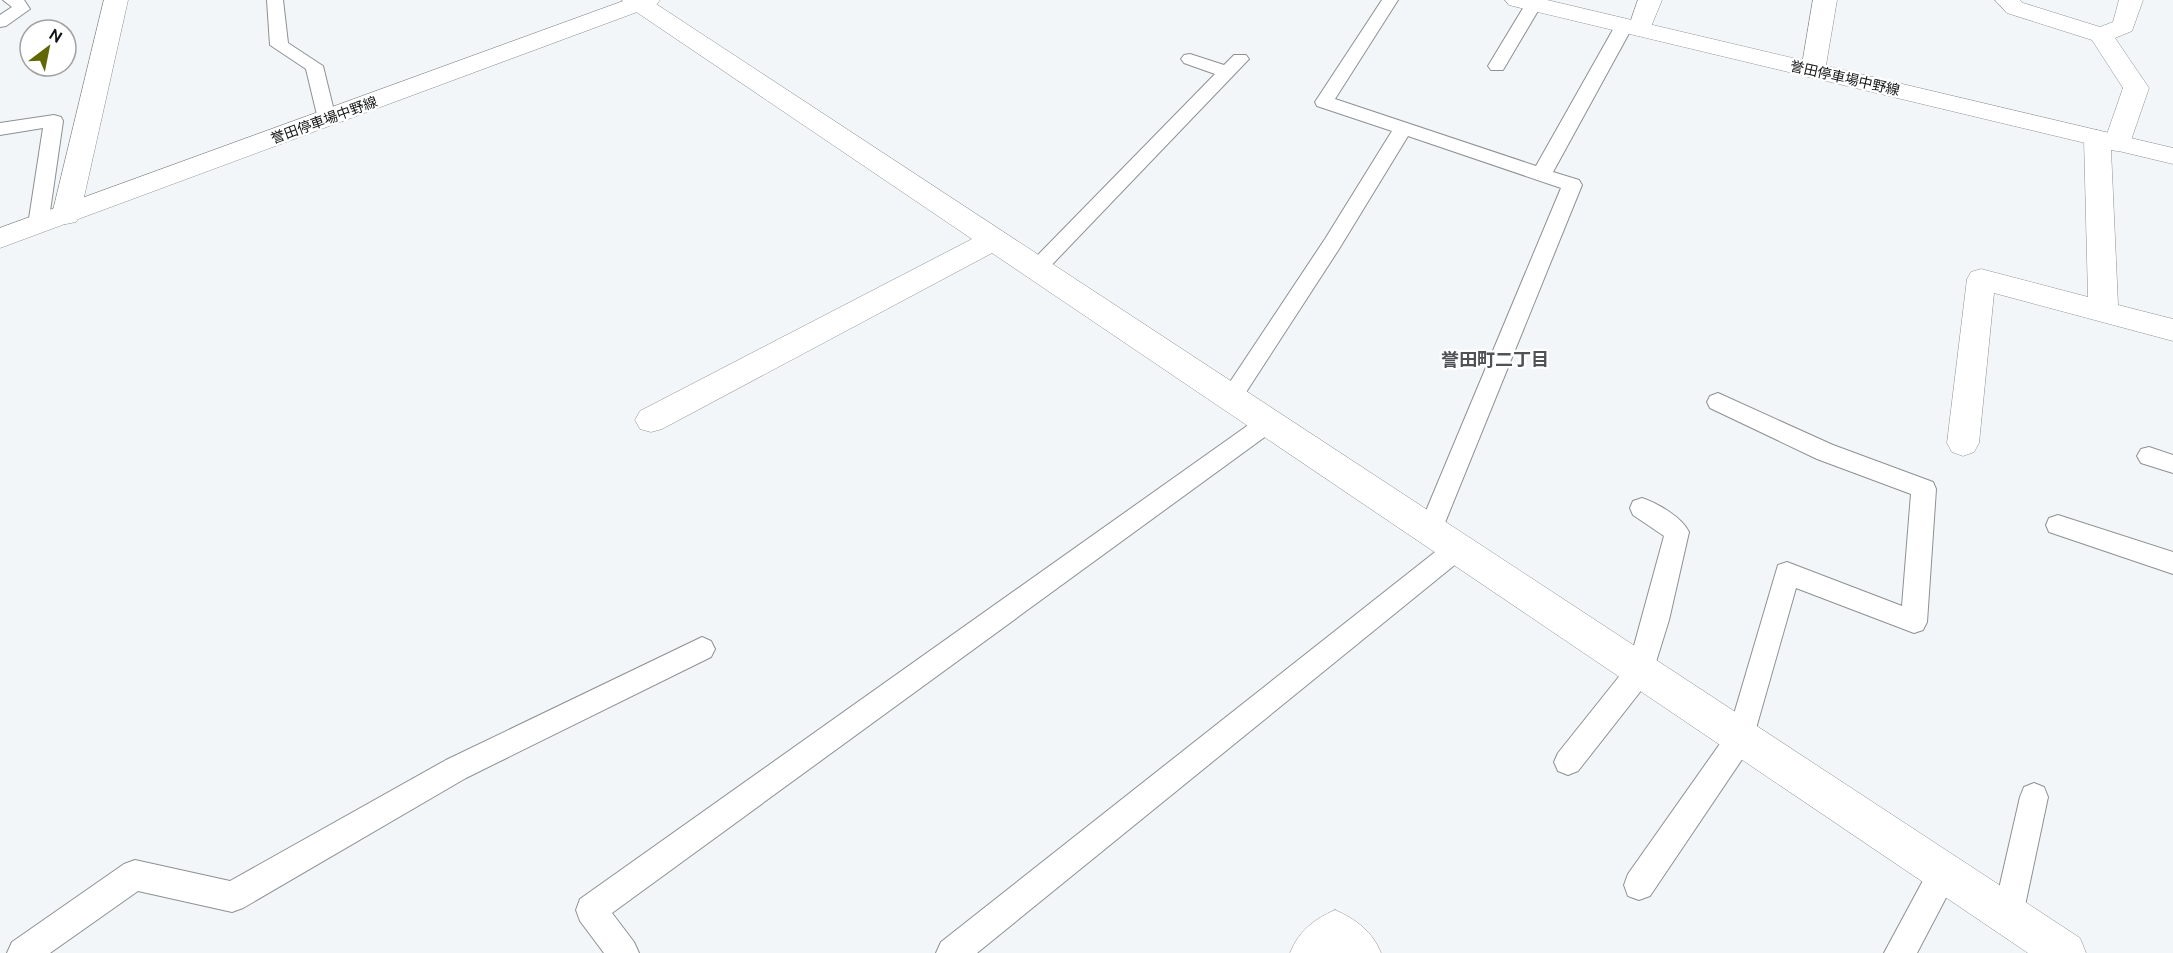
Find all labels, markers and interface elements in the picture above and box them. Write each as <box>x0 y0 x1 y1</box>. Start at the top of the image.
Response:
north arrow <box>18 18 78 78</box>
text: N <box>46 24 66 46</box>
street label: 誉田停車場中野線 <box>1789 58 1901 98</box>
street label: 誉田停車場中野線 <box>269 93 379 147</box>
district label: 誉田町二丁目 <box>1441 349 1549 369</box>

